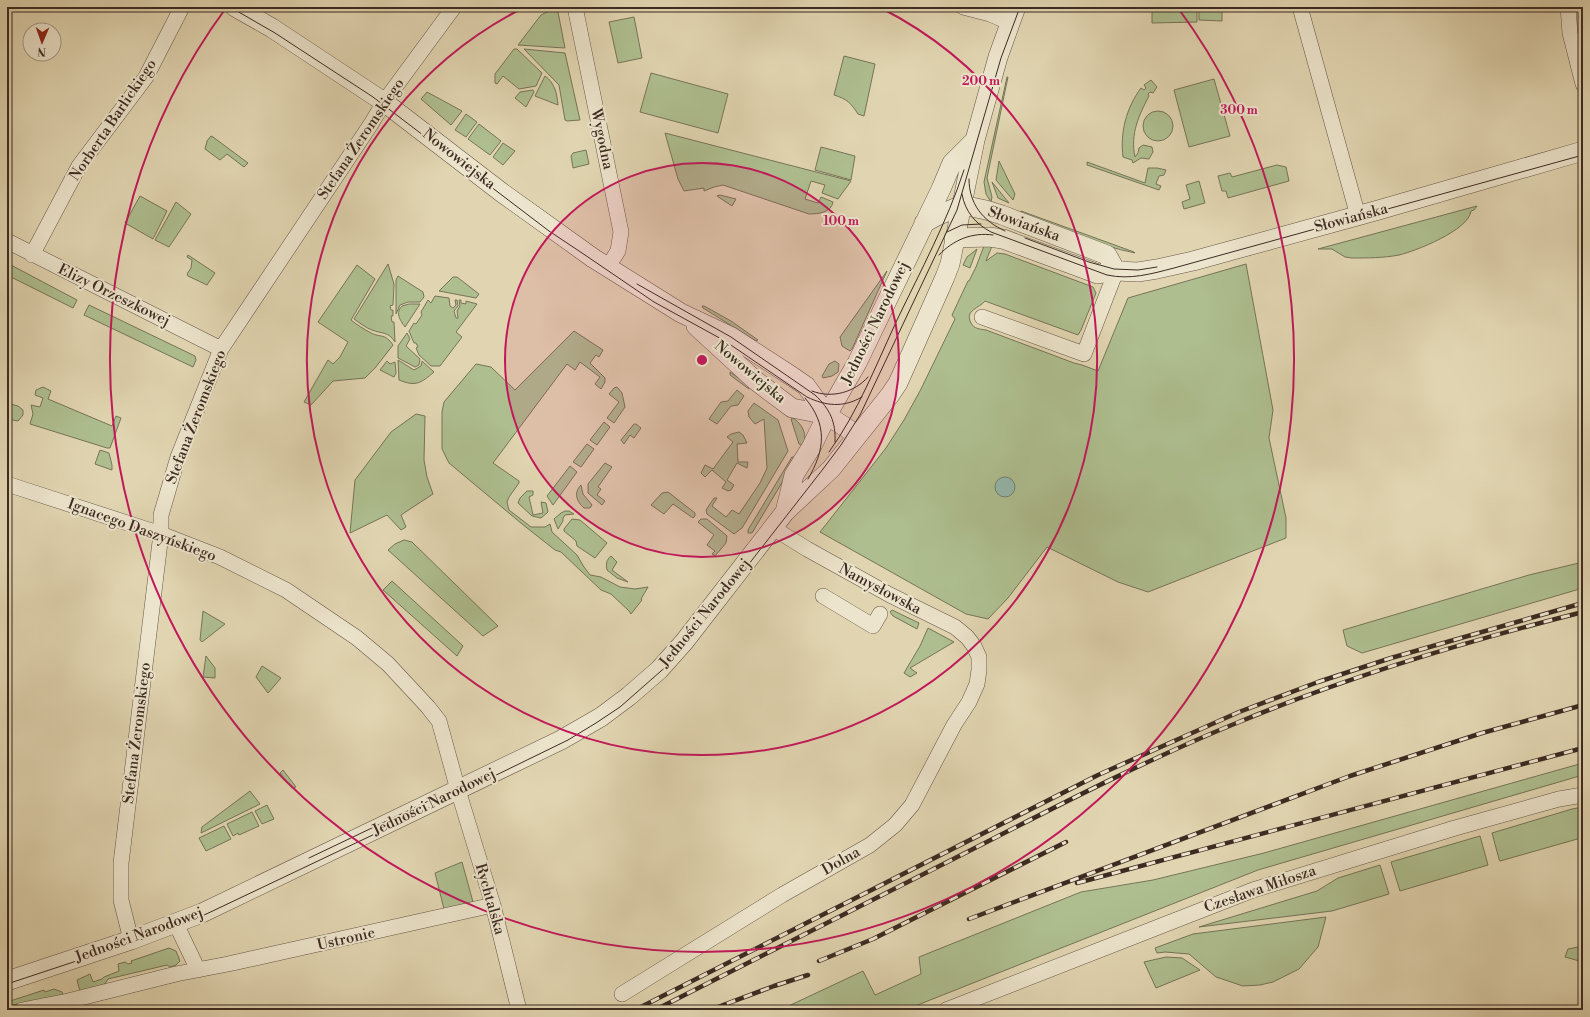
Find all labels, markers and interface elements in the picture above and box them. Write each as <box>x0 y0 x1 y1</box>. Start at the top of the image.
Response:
north arrow <box>22 22 62 62</box>
text: N <box>37 44 46 58</box>
street label: Norberta Barlickiego <box>65 55 161 185</box>
street label: Stefana Żeromskiego <box>312 74 409 203</box>
text: 200 m <box>962 74 1000 89</box>
text: 300 m <box>1220 103 1258 118</box>
street label: Wygodna <box>586 106 618 172</box>
street label: Nowowiejska <box>419 124 500 194</box>
street label: Słowiańska <box>1312 199 1390 237</box>
street label: Słowiańska <box>985 202 1063 246</box>
text: 100 m <box>823 214 859 229</box>
street label: Jedności Narodowej <box>836 258 913 389</box>
street label: Elizy Orzeszkowej <box>55 260 173 330</box>
street label: Nowowiejska <box>710 337 790 408</box>
street label: Stefana Żeromskiego <box>161 347 230 487</box>
centre of rings <box>695 353 709 367</box>
street label: Ignacego Daszyńskiego <box>65 494 219 566</box>
street label: Jedności Narodowej <box>655 555 755 672</box>
street label: Namysłowska <box>835 559 925 619</box>
street label: Stefana Żeromskiego <box>118 661 155 805</box>
street label: Jedności Narodowej <box>368 764 499 841</box>
street label: Dolna <box>818 842 864 879</box>
street label: Rychtalska <box>471 861 509 937</box>
street label: Czesława Miłosza <box>1202 861 1319 917</box>
street label: Jedności Narodowej <box>71 903 206 967</box>
street label: Ustronie <box>315 923 377 955</box>

